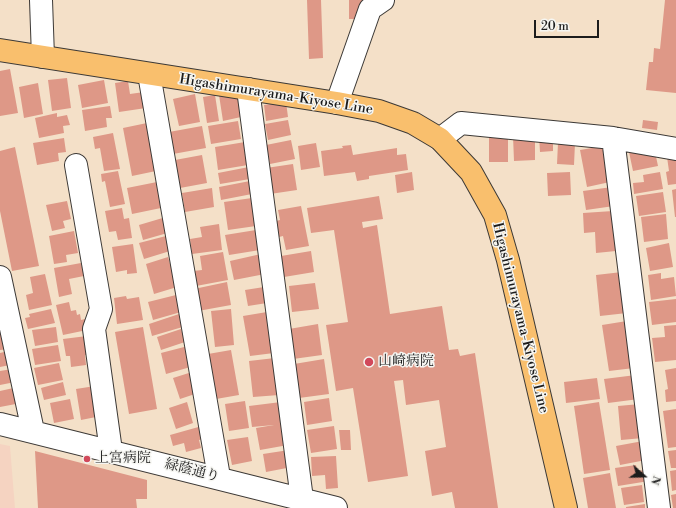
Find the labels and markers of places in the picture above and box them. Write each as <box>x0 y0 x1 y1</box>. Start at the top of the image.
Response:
place label: 山崎病院 <box>378 354 434 370</box>
marker: 山崎病院 <box>363 356 375 368</box>
place label: 上宮病院 <box>95 451 151 467</box>
marker: 上宮病院 <box>82 454 92 464</box>

